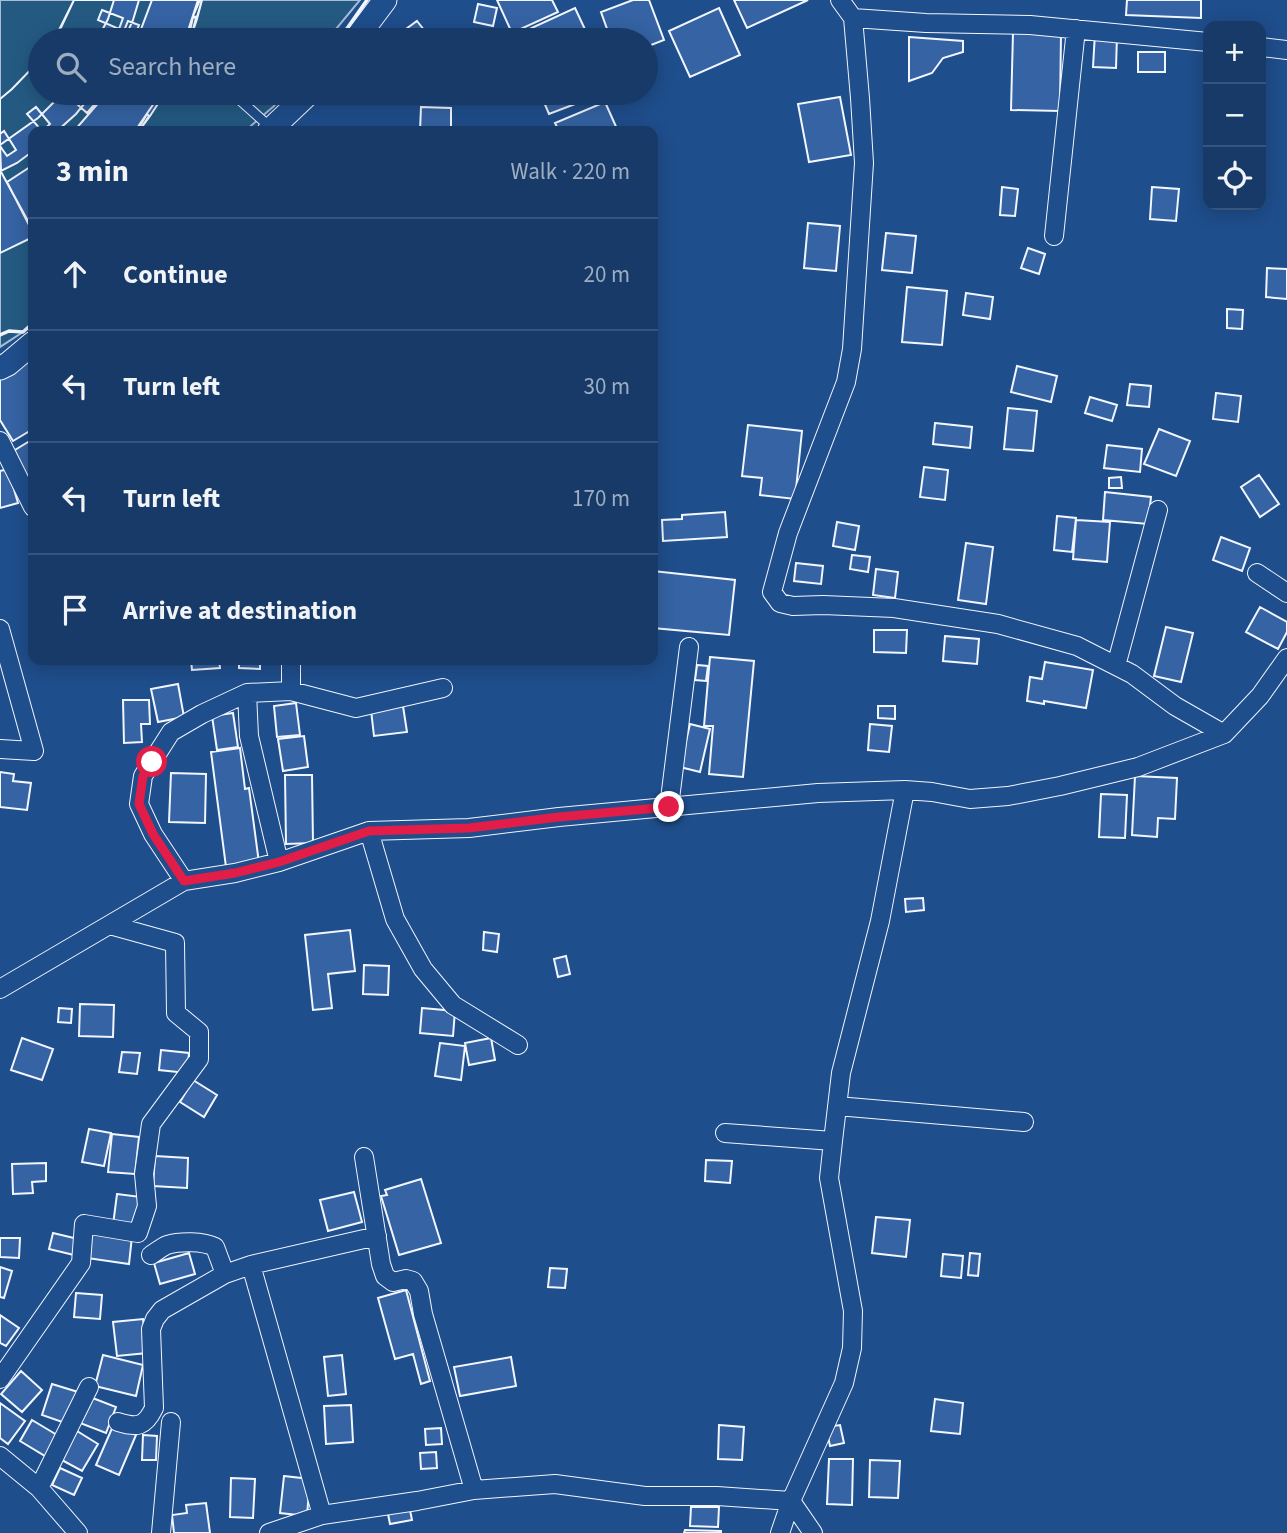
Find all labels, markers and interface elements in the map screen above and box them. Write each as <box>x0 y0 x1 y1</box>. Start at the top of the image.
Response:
map controls <box>1203 21 1266 210</box>
button: + <box>1203 21 1266 84</box>
search box <box>28 28 658 105</box>
icon: search <box>52 48 90 86</box>
text: Search here <box>108 48 236 85</box>
button: − <box>1203 84 1266 147</box>
button: locate <box>1203 147 1266 210</box>
text: 3 min <box>56 150 129 193</box>
text: Walk · 220 m <box>511 155 630 188</box>
icon: ahead <box>56 255 94 293</box>
text: Continue <box>123 256 228 293</box>
text: 20 m <box>583 258 630 291</box>
icon: left <box>56 367 94 405</box>
text: Turn left <box>123 368 220 405</box>
text: 30 m <box>583 370 630 403</box>
icon: left <box>56 479 94 517</box>
text: Turn left <box>123 480 220 517</box>
text: 170 m <box>572 482 630 515</box>
icon: arrive <box>56 591 94 629</box>
text: Arrive at destination <box>123 592 357 629</box>
route start <box>136 746 167 777</box>
route end <box>653 791 684 822</box>

